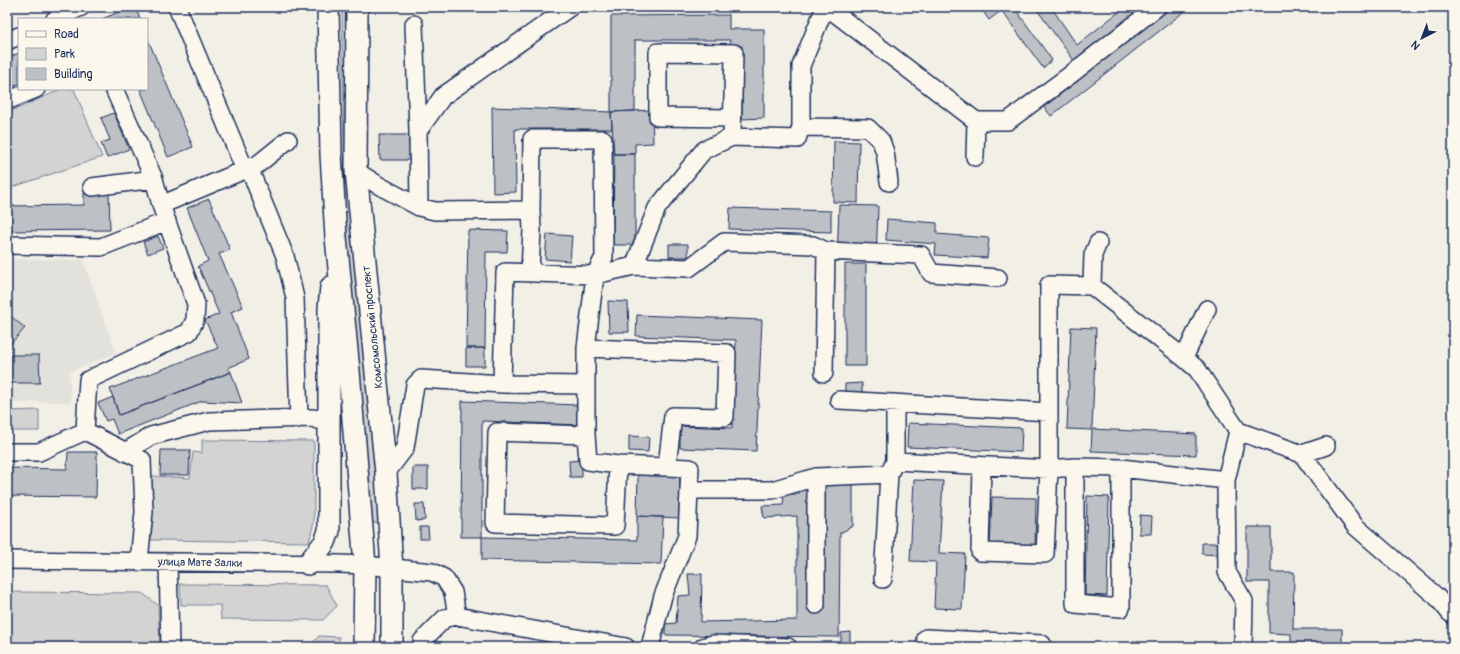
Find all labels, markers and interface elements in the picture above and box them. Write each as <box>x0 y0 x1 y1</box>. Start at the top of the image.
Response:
legend <box>18 18 148 90</box>
north arrow <box>1402 18 1442 58</box>
text: Road <box>54 27 79 42</box>
text: N <box>1408 37 1423 52</box>
text: Park <box>54 47 75 62</box>
text: Building <box>54 67 93 82</box>
street label: Комсомольский проспект <box>360 264 385 389</box>
street label: улица Мате Залки <box>157 555 242 570</box>

